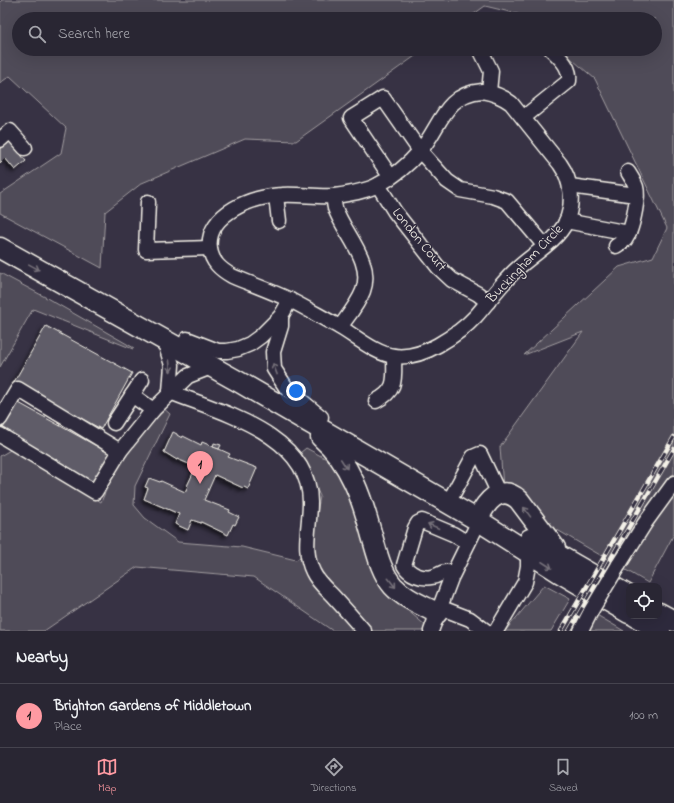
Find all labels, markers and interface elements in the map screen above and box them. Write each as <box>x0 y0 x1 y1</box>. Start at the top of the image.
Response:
search box <box>12 12 662 56</box>
icon: search <box>26 23 48 45</box>
text: Search here <box>58 23 130 45</box>
street label: London Court <box>387 204 452 277</box>
street label: Buckingham Circle <box>481 219 570 310</box>
one-way arrow <box>28 264 40 272</box>
one-way arrow <box>167 359 174 372</box>
one-way arrow <box>271 364 279 376</box>
your location <box>286 381 306 401</box>
pin: 1 <box>187 451 213 484</box>
one-way arrow <box>340 458 348 470</box>
one-way arrow <box>523 507 532 518</box>
one-way arrow <box>428 522 440 529</box>
one-way arrow <box>542 561 553 569</box>
one-way arrow <box>388 578 396 589</box>
map controls <box>626 583 662 619</box>
button: locate <box>626 583 662 619</box>
text: Nearby <box>16 645 68 670</box>
text: Brighton Gardens of Middletown <box>54 695 251 717</box>
text: 1 <box>27 706 31 725</box>
text: 100 m <box>629 706 658 725</box>
text: Place <box>54 717 82 736</box>
tab: Map <box>96 756 118 796</box>
tab: Directions <box>311 756 357 796</box>
tab: Saved <box>549 756 578 796</box>

